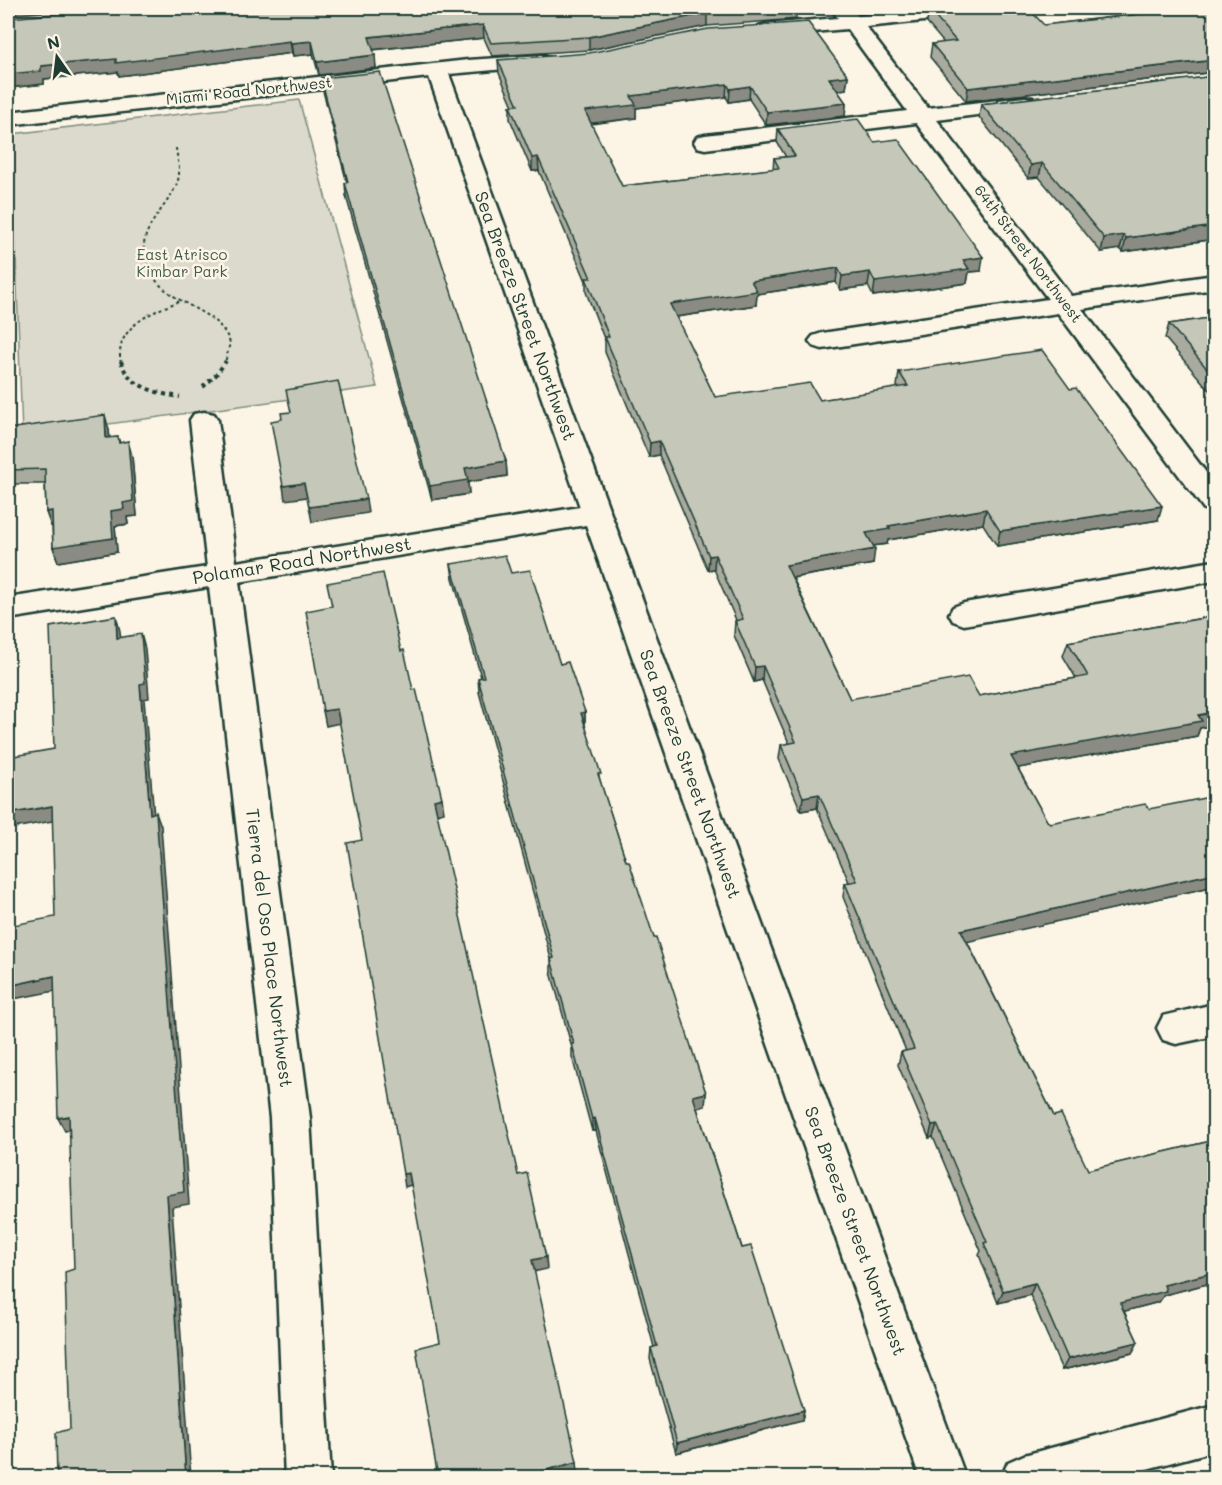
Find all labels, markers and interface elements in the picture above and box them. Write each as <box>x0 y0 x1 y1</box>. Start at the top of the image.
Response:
north arrow <box>27 27 87 87</box>
text: N <box>45 30 62 54</box>
street label: Miami Road Northwest <box>165 71 333 109</box>
street label: 64th Street Northwest <box>970 180 1087 326</box>
street label: Sea Breeze Street Northwest <box>470 188 582 444</box>
park label: East Atrisco Kimbar Park <box>137 244 227 281</box>
street label: Polamar Road Northwest <box>191 531 413 589</box>
street label: Sea Breeze Street Northwest <box>635 646 747 902</box>
street label: Tierra del Oso Place Northwest <box>241 807 299 1089</box>
street label: Sea Breeze Street Northwest <box>800 1103 912 1359</box>

